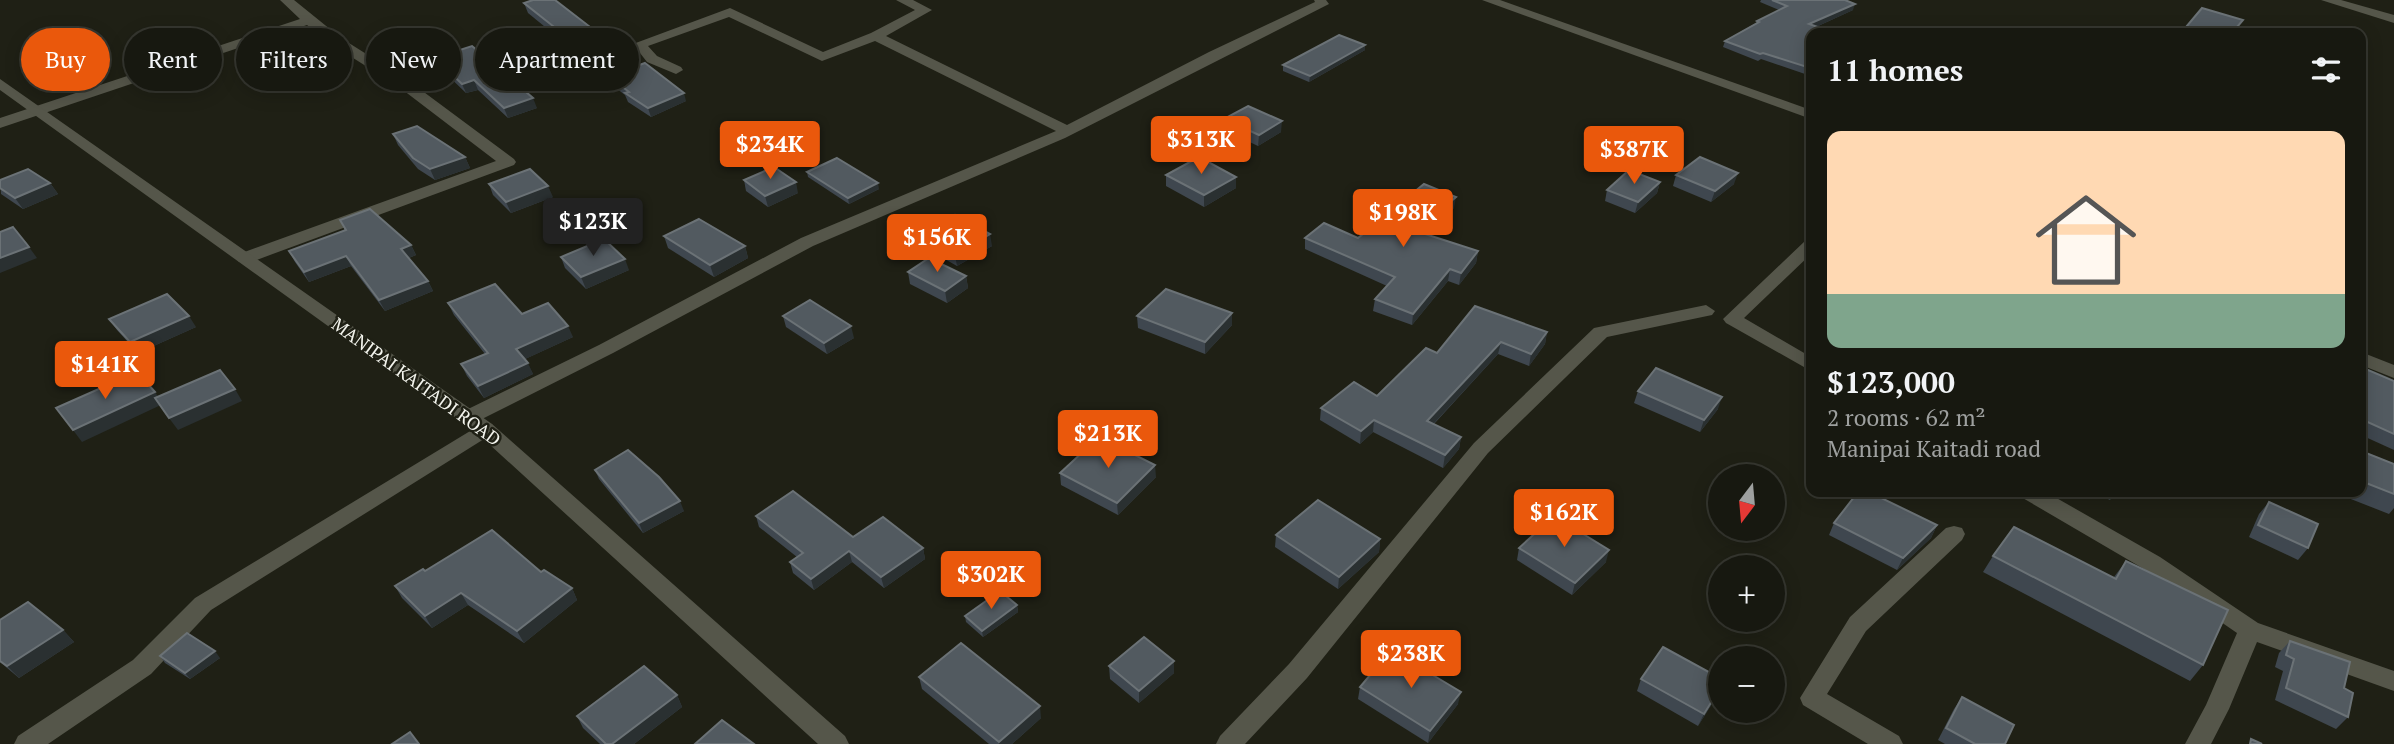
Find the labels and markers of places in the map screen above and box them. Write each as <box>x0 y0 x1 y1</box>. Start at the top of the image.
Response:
pin: $313K <box>1152 116 1250 176</box>
pin: $234K <box>721 122 819 181</box>
pin: $387K <box>1585 127 1683 186</box>
pin: $198K <box>1354 190 1452 249</box>
pin: $123K <box>544 198 642 258</box>
pin: $156K <box>888 215 986 274</box>
pin: $141K <box>56 342 154 401</box>
pin: $213K <box>1059 410 1157 470</box>
pin: $162K <box>1515 490 1613 549</box>
pin: $302K <box>942 552 1040 611</box>
pin: $238K <box>1362 630 1460 690</box>

